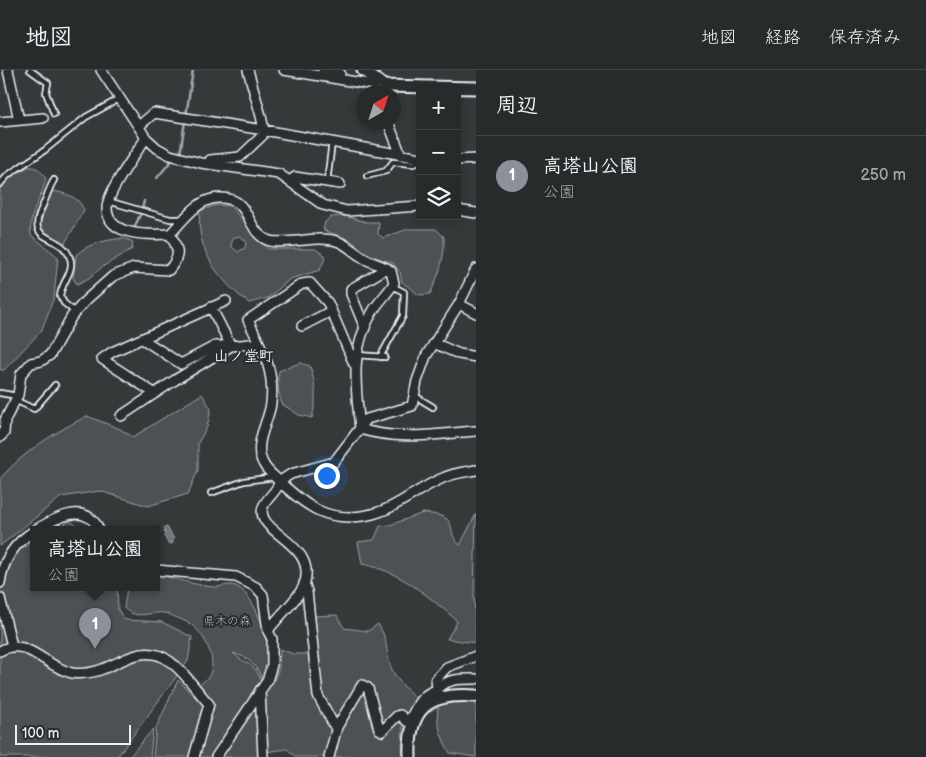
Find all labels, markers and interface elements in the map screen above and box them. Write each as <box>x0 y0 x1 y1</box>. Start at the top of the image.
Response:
text: 地図 <box>25 23 73 52</box>
text: 地図 <box>701 27 737 48</box>
text: 経路 <box>765 27 801 48</box>
text: 保存済み <box>829 27 901 48</box>
north arrow <box>356 85 401 130</box>
map controls <box>416 85 461 220</box>
button: + <box>416 85 461 130</box>
text: 周辺 <box>496 93 538 118</box>
button: − <box>416 130 461 175</box>
text: 高塔山公園 <box>543 155 638 178</box>
text: 1 <box>509 166 515 185</box>
text: 250 m <box>860 166 906 185</box>
button: layers <box>416 175 461 220</box>
text: 公園 <box>543 183 575 202</box>
district label: 山ノ堂町 <box>214 347 274 366</box>
your location <box>314 463 340 489</box>
popup <box>30 526 160 591</box>
text: 高塔山公園 <box>47 538 143 561</box>
text: 公園 <box>47 566 80 585</box>
pin: 1 <box>79 608 111 649</box>
park label: 県木の森 <box>203 614 251 629</box>
scale bar <box>15 722 131 745</box>
text: 100 m <box>22 725 59 742</box>

